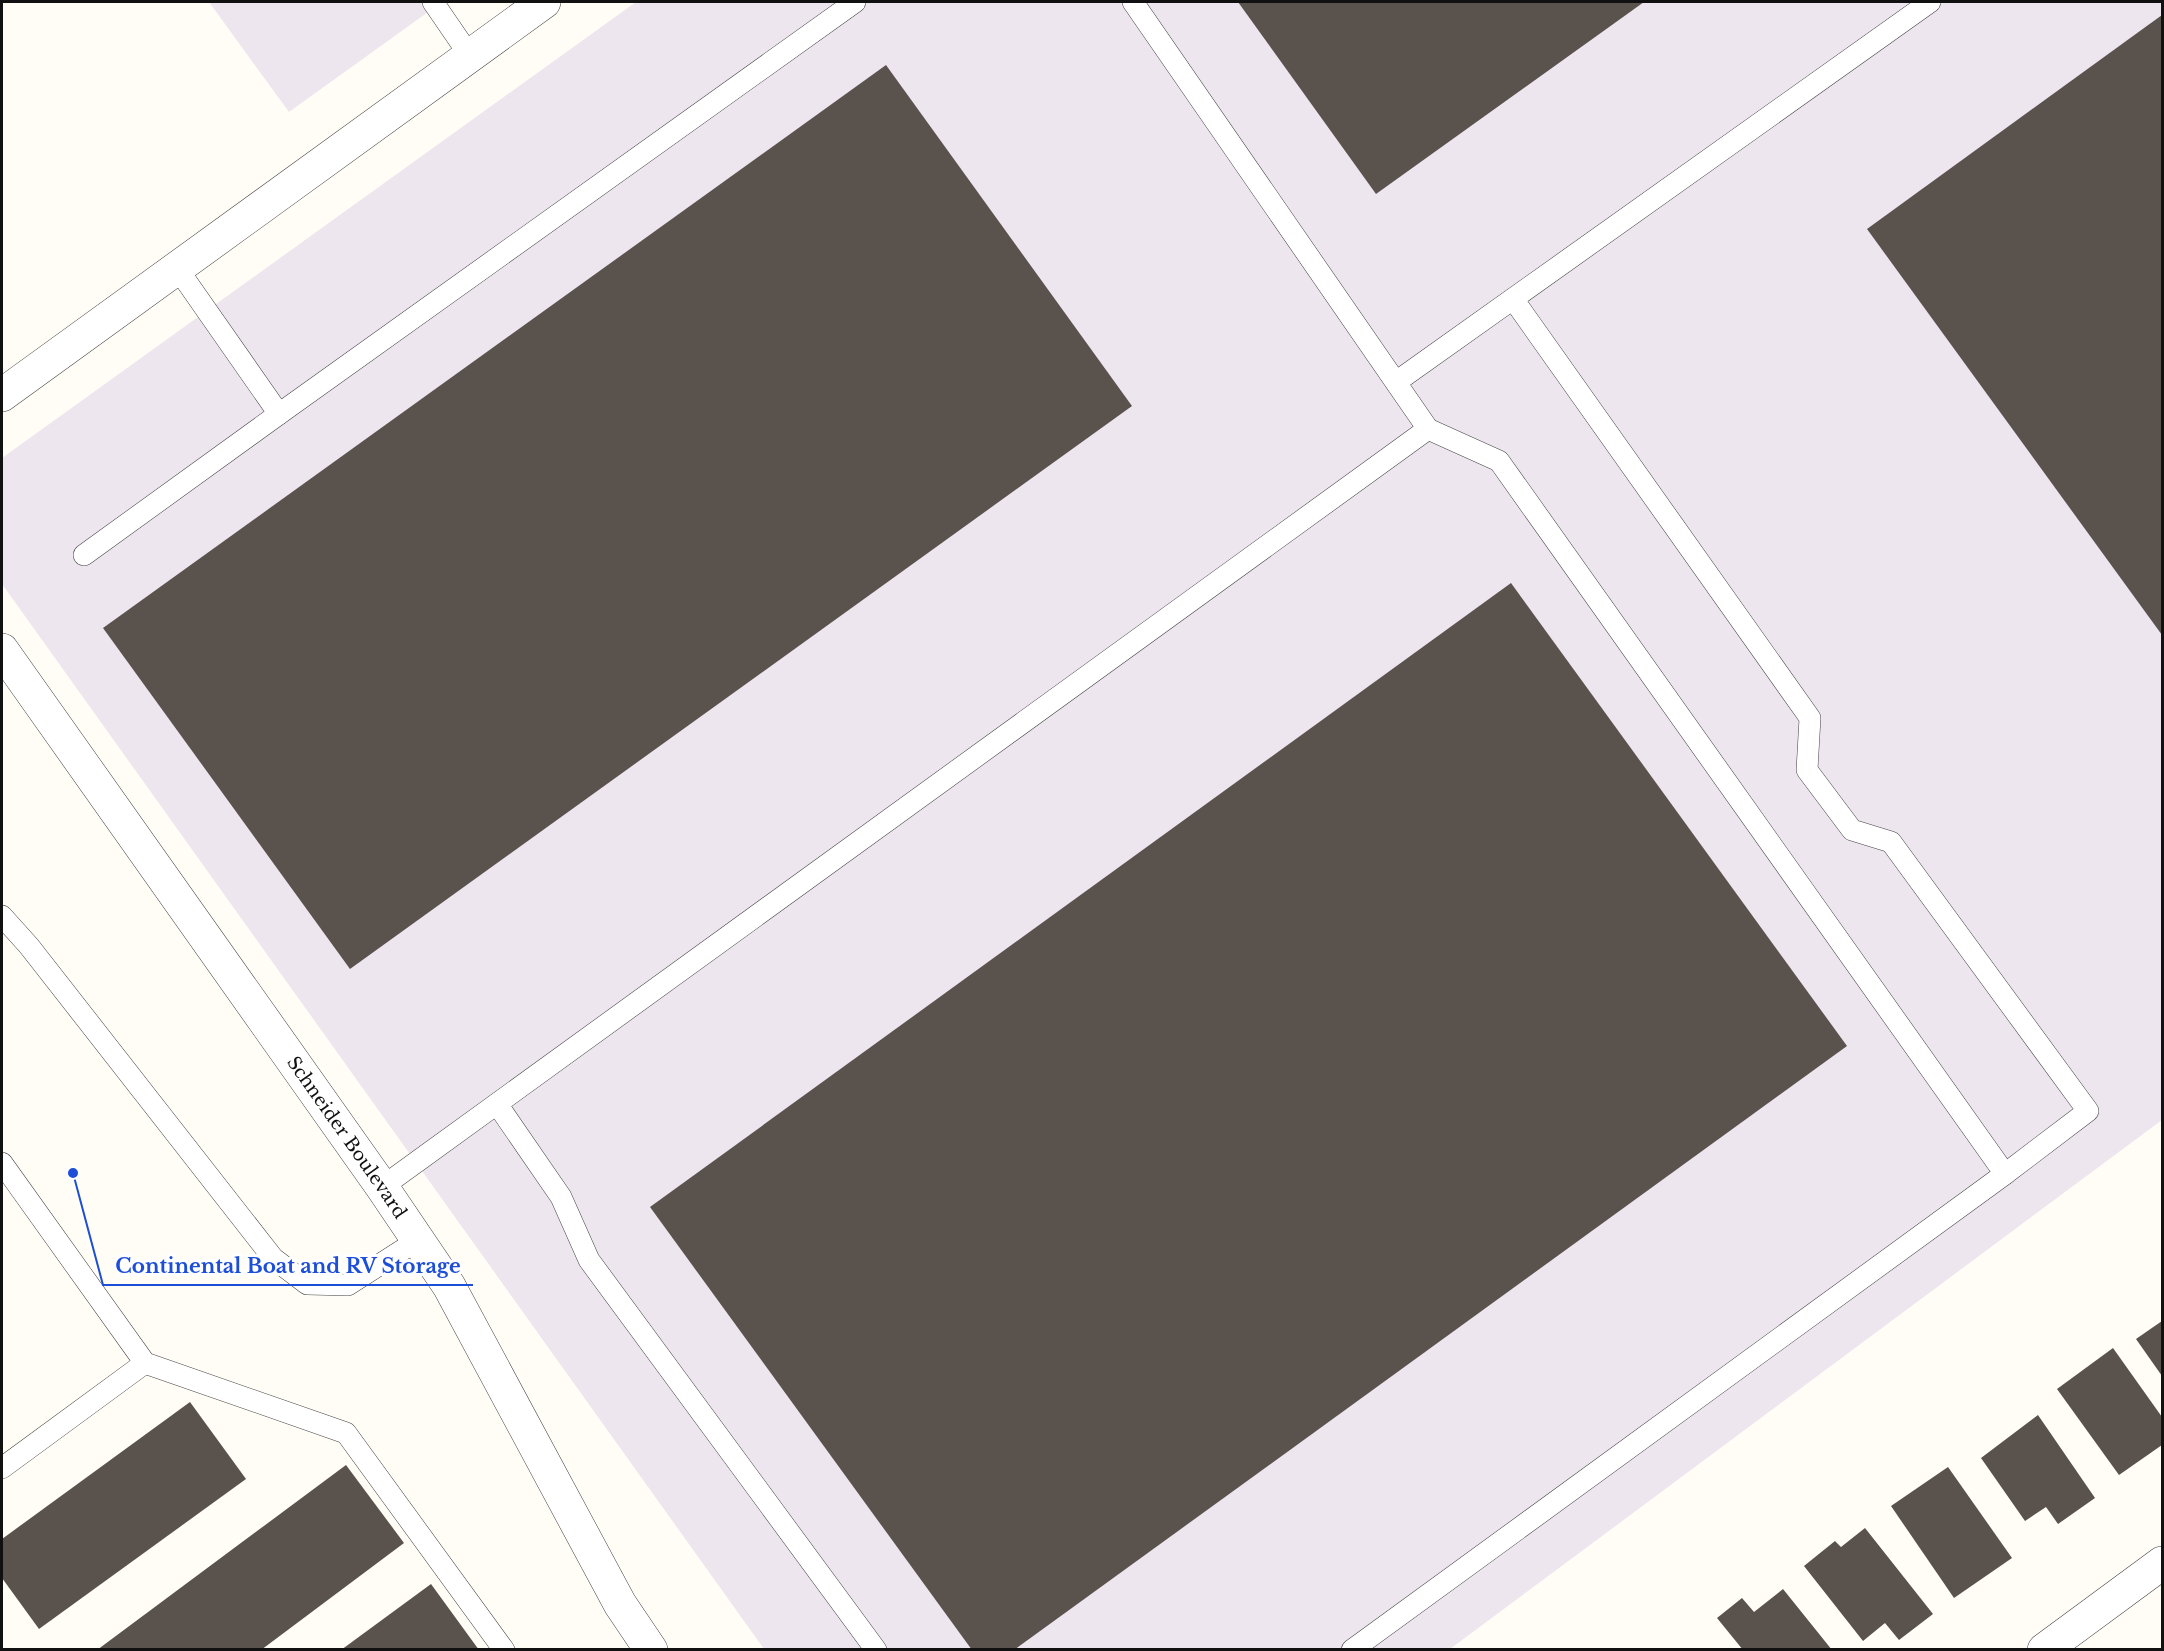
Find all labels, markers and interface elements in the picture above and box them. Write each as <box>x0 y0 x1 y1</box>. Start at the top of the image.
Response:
street label: Schneider Boulevard <box>282 1052 411 1223</box>
callout: Continental Boat and RV Storage <box>103 1247 473 1285</box>
text: Continental Boat and RV Storage <box>115 1254 461 1278</box>

